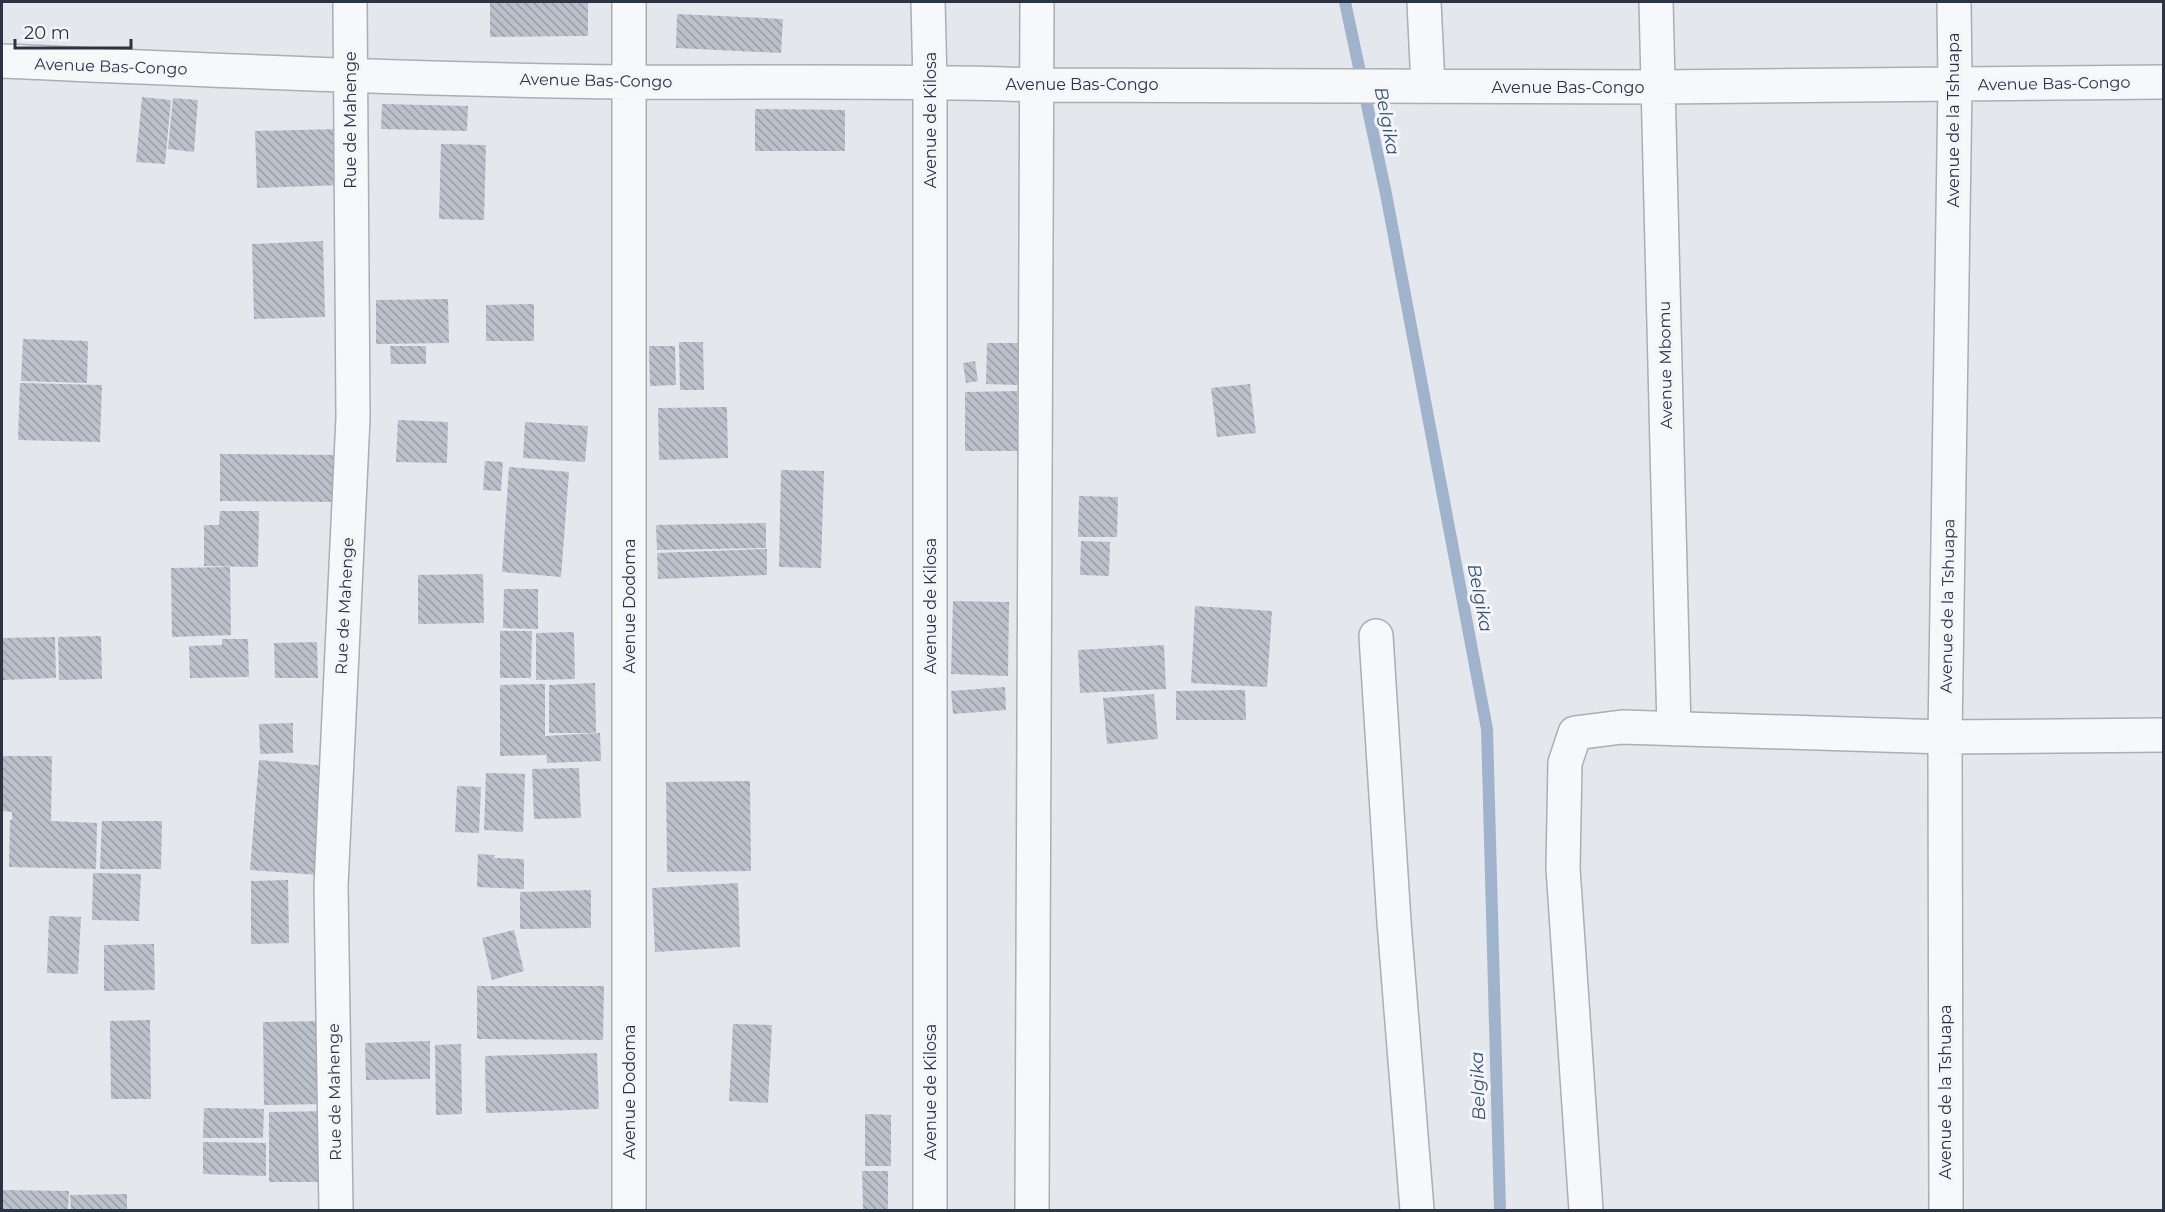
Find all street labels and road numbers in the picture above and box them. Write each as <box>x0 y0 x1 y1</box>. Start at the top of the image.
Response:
street label: Avenue de la Tshuapa <box>1944 33 1963 207</box>
street label: Rue de Mahenge <box>341 51 360 189</box>
street label: Avenue de Kilosa <box>921 52 940 188</box>
street label: Avenue Bas-Congo <box>34 54 188 79</box>
street label: Avenue Bas-Congo <box>519 70 673 91</box>
street label: Avenue Bas-Congo <box>1977 73 2131 94</box>
street label: Avenue Bas-Congo <box>1006 75 1158 94</box>
street label: Avenue Bas-Congo <box>1492 78 1644 97</box>
street label: Avenue Mbomu <box>1655 301 1676 429</box>
street label: Avenue de la Tshuapa <box>1936 518 1959 694</box>
street label: Rue de Mahenge <box>331 537 358 675</box>
street label: Avenue Dodoma <box>620 538 639 674</box>
street label: Avenue de Kilosa <box>921 538 940 674</box>
street label: Avenue de la Tshuapa <box>1936 1005 1955 1179</box>
street label: Rue de Mahenge <box>324 1023 345 1161</box>
street label: Avenue Dodoma <box>620 1024 639 1160</box>
street label: Avenue de Kilosa <box>921 1024 940 1160</box>

